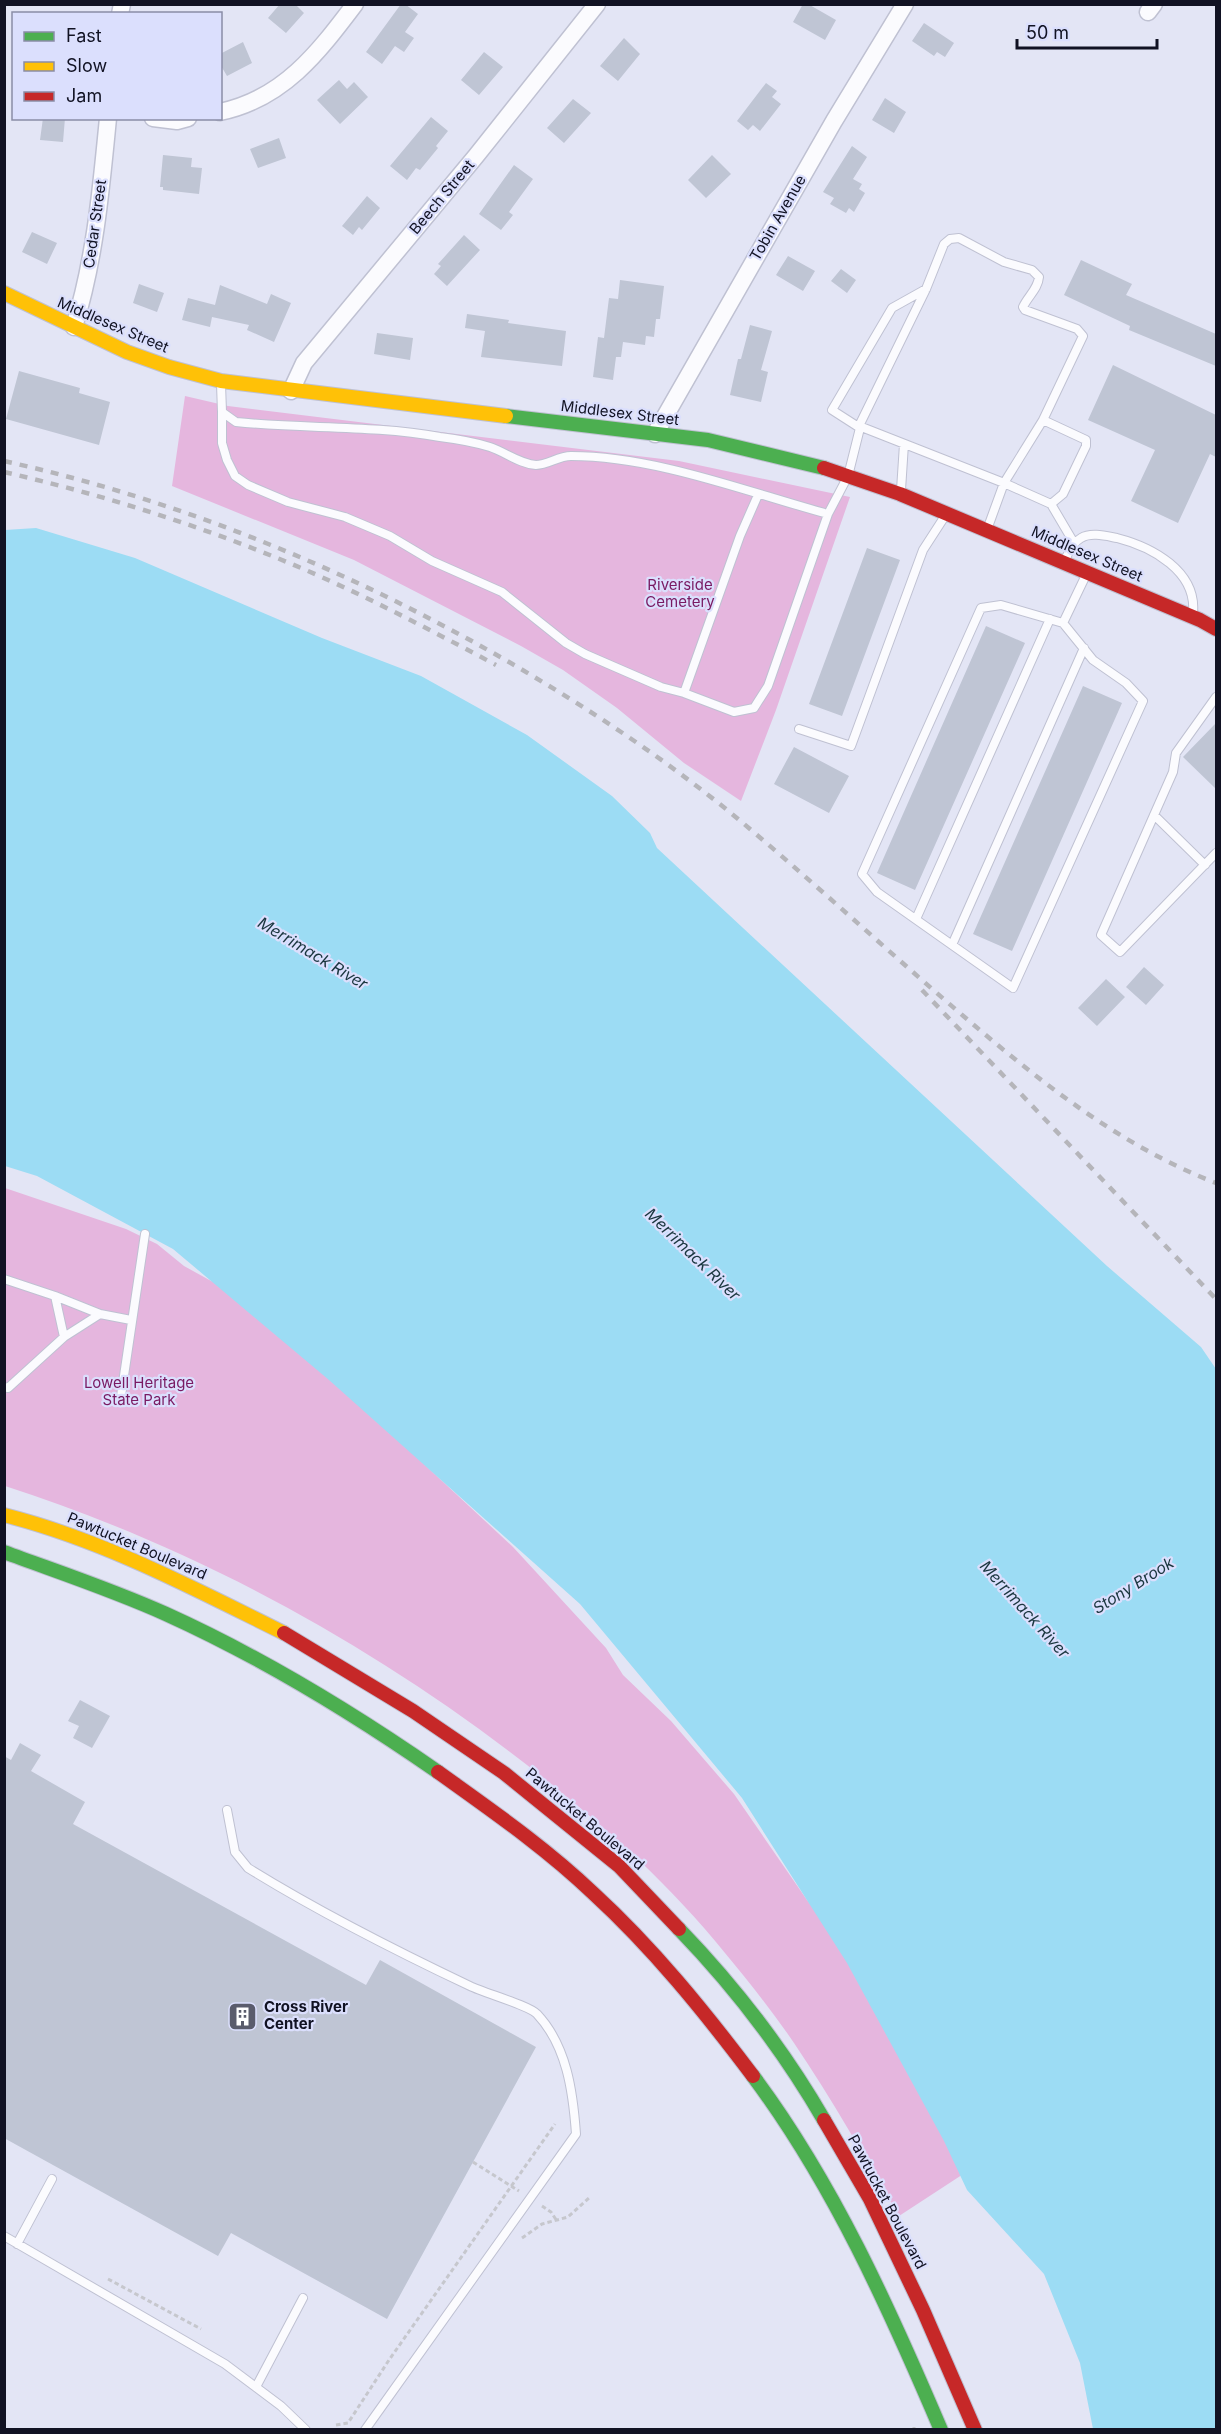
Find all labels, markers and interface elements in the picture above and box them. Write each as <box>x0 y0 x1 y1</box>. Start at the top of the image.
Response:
legend <box>12 12 222 120</box>
scale bar <box>1017 12 1156 50</box>
text: 50 m <box>1026 22 1069 43</box>
text: Fast <box>66 25 102 46</box>
text: Slow <box>66 55 107 76</box>
text: Jam <box>66 85 102 106</box>
street label: Beech Street <box>405 156 478 238</box>
street label: Tobin Avenue <box>745 171 810 264</box>
street label: Cedar Street <box>79 178 110 270</box>
street label: Middlesex Street <box>55 293 172 357</box>
street label: Middlesex Street <box>560 396 680 429</box>
street label: Middlesex Street <box>1029 522 1146 586</box>
park label: Riverside Cemetery <box>645 575 715 611</box>
water label: Merrimack River <box>254 912 372 994</box>
water label: Merrimack River <box>641 1204 745 1305</box>
park label: Lowell Heritage State Park <box>84 1373 194 1409</box>
street label: Pawtucket Boulevard <box>65 1508 210 1583</box>
water label: Stony Brook <box>1089 1552 1177 1618</box>
water label: Merrimack River <box>976 1556 1075 1663</box>
street label: Pawtucket Boulevard <box>522 1763 649 1874</box>
place label: Cross River Center <box>264 1997 348 2033</box>
building icon: Cross River Center <box>227 2000 259 2032</box>
street label: Pawtucket Boulevard <box>844 2131 931 2272</box>

